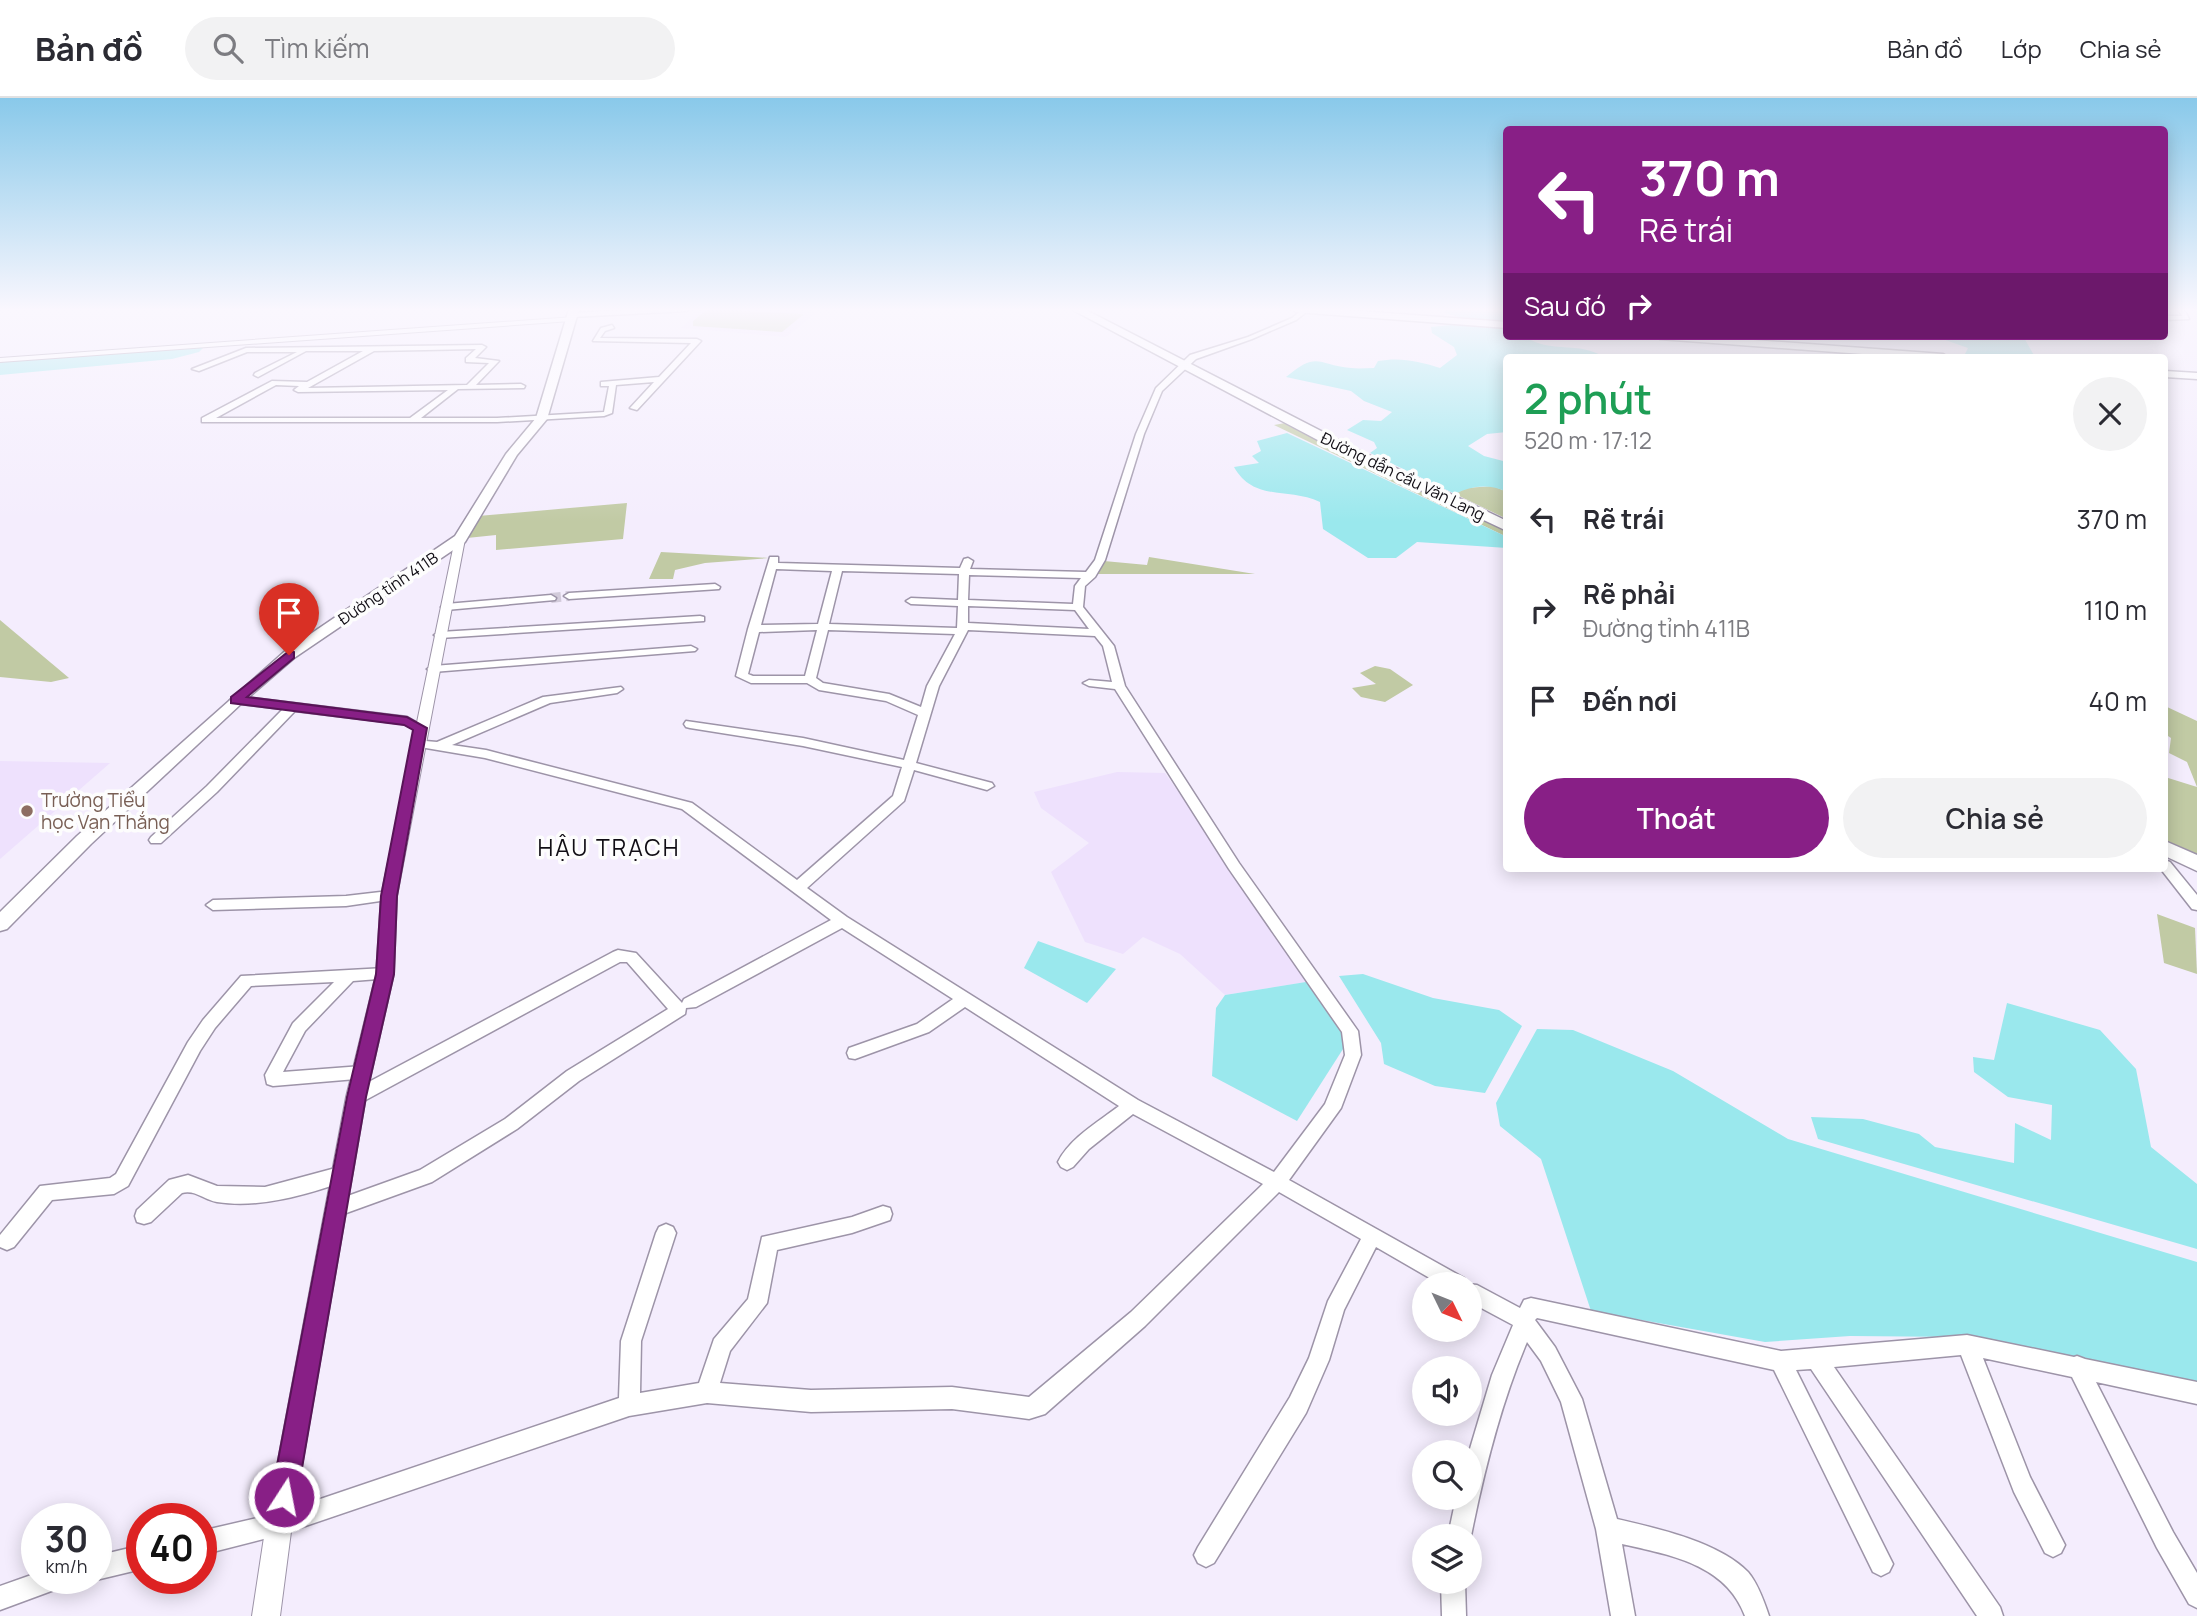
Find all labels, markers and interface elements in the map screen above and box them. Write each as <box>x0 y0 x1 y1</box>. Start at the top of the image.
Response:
search box <box>185 17 675 80</box>
text: Bản đồ <box>35 26 143 71</box>
icon: search <box>209 29 247 67</box>
text: Tìm kiếm <box>265 30 369 66</box>
text: Bản đồ <box>1887 32 1963 65</box>
text: Lớp <box>2001 32 2042 65</box>
text: Chia sẻ <box>2080 32 2162 65</box>
text: 370 m <box>1639 144 1780 211</box>
icon: left <box>1524 154 1615 245</box>
text: Rẽ trái <box>1639 208 1733 252</box>
icon: right <box>1620 287 1658 325</box>
text: Sau đó <box>1524 288 1606 324</box>
text: 2 phút <box>1524 369 1652 427</box>
button: close <box>2073 377 2147 451</box>
text: 520 m · 17:12 <box>1524 424 1652 456</box>
street label: Đường dẫn cầu Văn Lang <box>1317 427 1489 525</box>
icon: left <box>1524 500 1562 538</box>
text: Rẽ trái <box>1583 501 1665 537</box>
text: 370 m <box>2076 501 2147 537</box>
street label: Đường tỉnh 411B <box>334 546 442 630</box>
text: Rẽ phải <box>1583 576 1676 612</box>
pin <box>259 583 319 655</box>
icon: right <box>1524 591 1562 629</box>
text: 110 m <box>2084 592 2147 628</box>
icon: arrive <box>270 594 308 632</box>
text: Đường tỉnh 411B <box>1583 612 1750 644</box>
icon: arrive <box>1524 682 1562 720</box>
text: Đến nơi <box>1583 683 1677 719</box>
text: 40 m <box>2089 683 2147 719</box>
button: Thoát <box>1524 778 1829 858</box>
button: Chia sẻ <box>1843 778 2147 858</box>
place label: Trường Tiểu học Vạn Thắng <box>41 787 170 835</box>
marker: Trường Tiểu học Vạn Thắng <box>19 803 35 819</box>
district label: HẬU TRẠCH <box>537 831 681 863</box>
north arrow <box>1412 1272 1482 1342</box>
map controls <box>1412 1272 1482 1594</box>
button: sound <box>1412 1356 1482 1426</box>
button: search <box>1412 1440 1482 1510</box>
position arrow <box>247 1460 321 1534</box>
speed limit sign: 40 <box>126 1503 217 1594</box>
text: 30 <box>45 1515 88 1563</box>
button: layers <box>1412 1524 1482 1594</box>
text: km/h <box>46 1554 87 1578</box>

